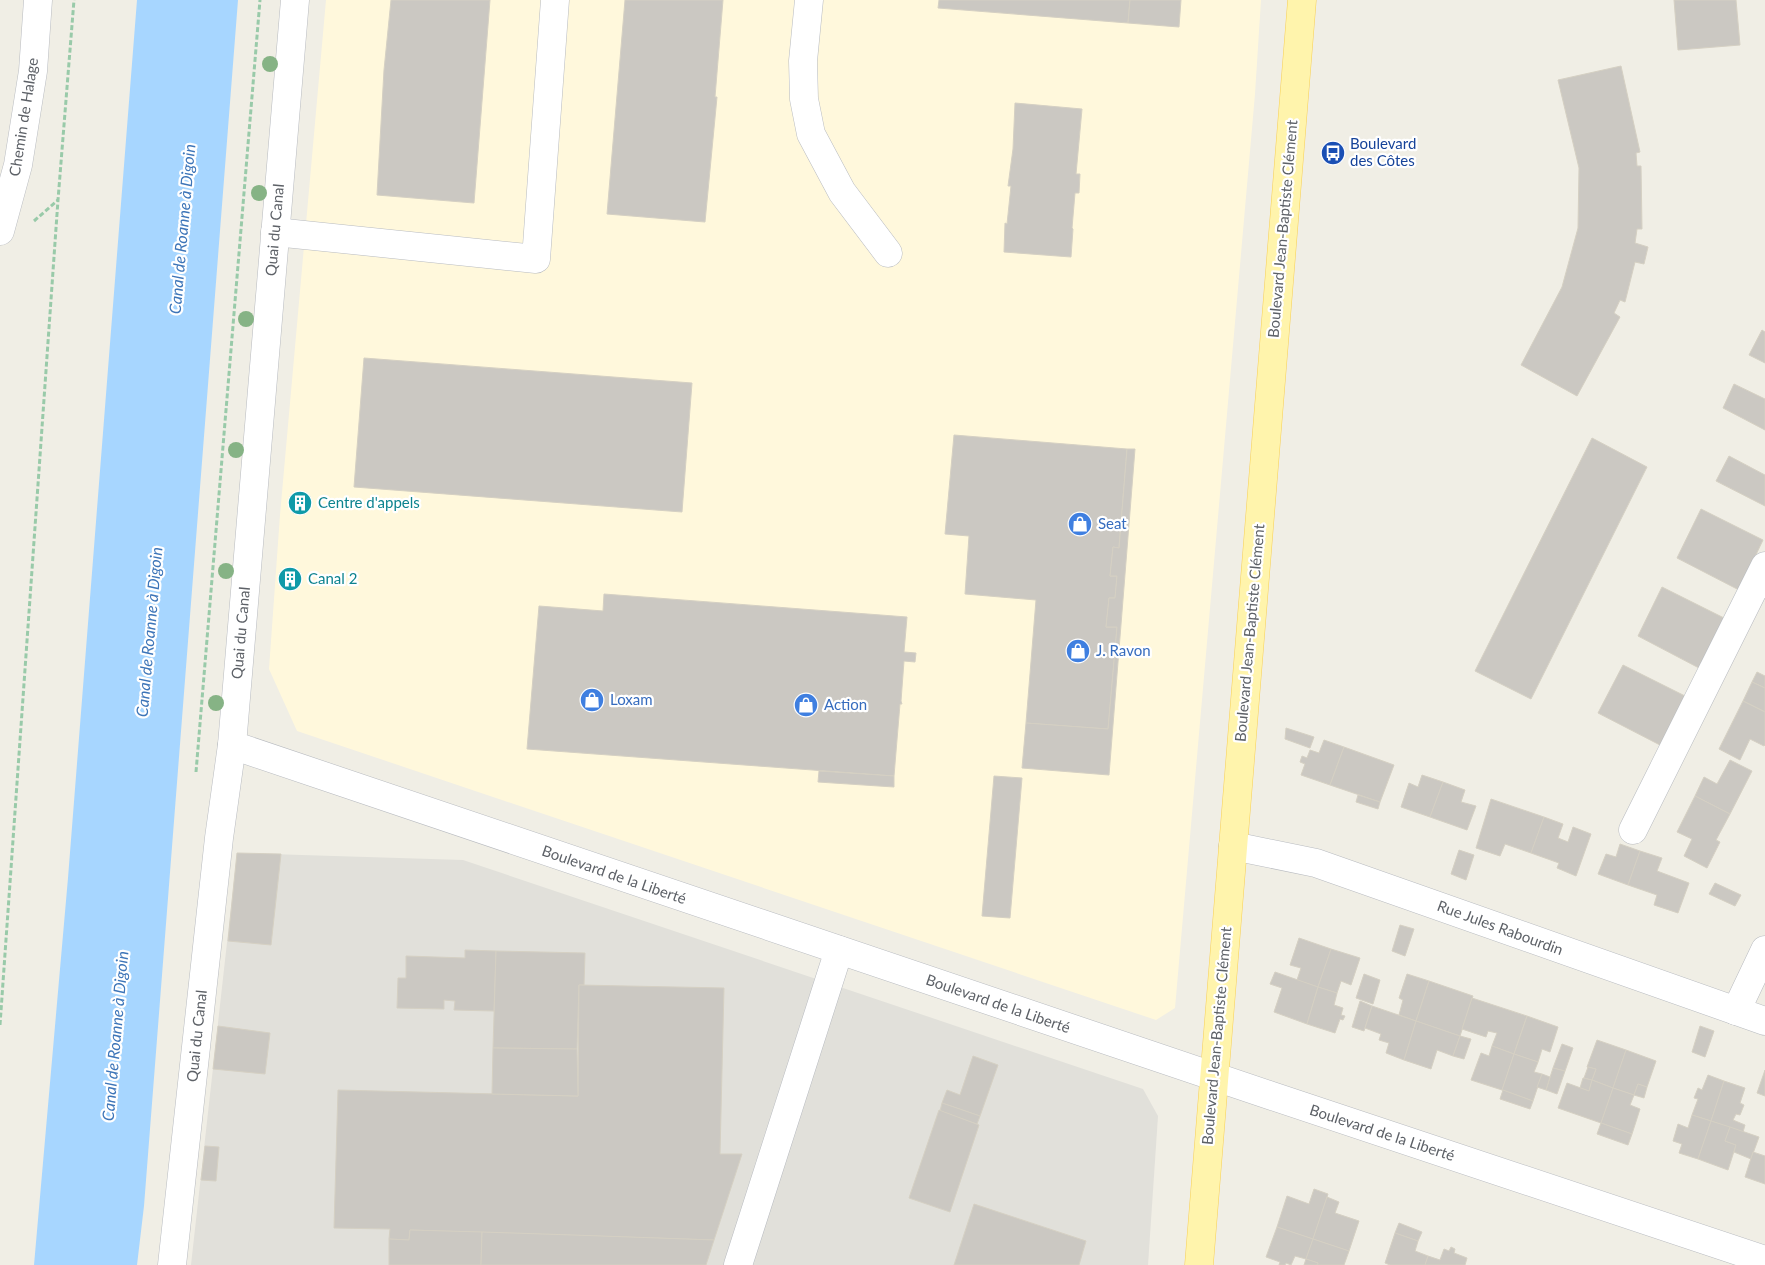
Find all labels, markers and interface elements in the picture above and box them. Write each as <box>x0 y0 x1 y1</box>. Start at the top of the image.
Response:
street label: Chemin de Halage <box>5 56 41 177</box>
street label: Boulevard Jean-Baptiste Clément <box>1264 119 1301 339</box>
place label: Boulevard des Côtes <box>1350 134 1416 169</box>
bus stop icon: Boulevard des Côtes <box>1320 140 1346 166</box>
water label: Canal de Roanne à Digoin <box>165 143 198 315</box>
street label: Quai du Canal <box>261 183 287 277</box>
building icon: Centre d'appels <box>287 490 313 516</box>
place label: Centre d'appels <box>318 493 420 511</box>
shop icon: Seat <box>1067 511 1093 537</box>
place label: Seat <box>1098 514 1127 532</box>
street label: Boulevard Jean-Baptiste Clément <box>1231 523 1268 743</box>
water label: Canal de Roanne à Digoin <box>132 546 165 718</box>
building icon: Canal 2 <box>277 566 303 592</box>
place label: Canal 2 <box>308 569 357 587</box>
street label: Quai du Canal <box>227 586 253 680</box>
shop icon: J. Ravon <box>1065 638 1091 664</box>
place label: J. Ravon <box>1096 641 1151 659</box>
shop icon: Loxam <box>579 687 605 713</box>
place label: Loxam <box>610 690 653 708</box>
shop icon: Action <box>793 692 819 718</box>
place label: Action <box>824 695 867 713</box>
street label: Boulevard de la Liberté <box>540 841 689 907</box>
street label: Rue Jules Rabourdin <box>1435 896 1566 958</box>
street label: Boulevard Jean-Baptiste Clément <box>1198 926 1235 1146</box>
water label: Canal de Roanne à Digoin <box>98 950 131 1122</box>
street label: Boulevard de la Liberté <box>924 970 1073 1036</box>
street label: Quai du Canal <box>182 989 210 1083</box>
street label: Boulevard de la Liberté <box>1307 1100 1457 1164</box>

